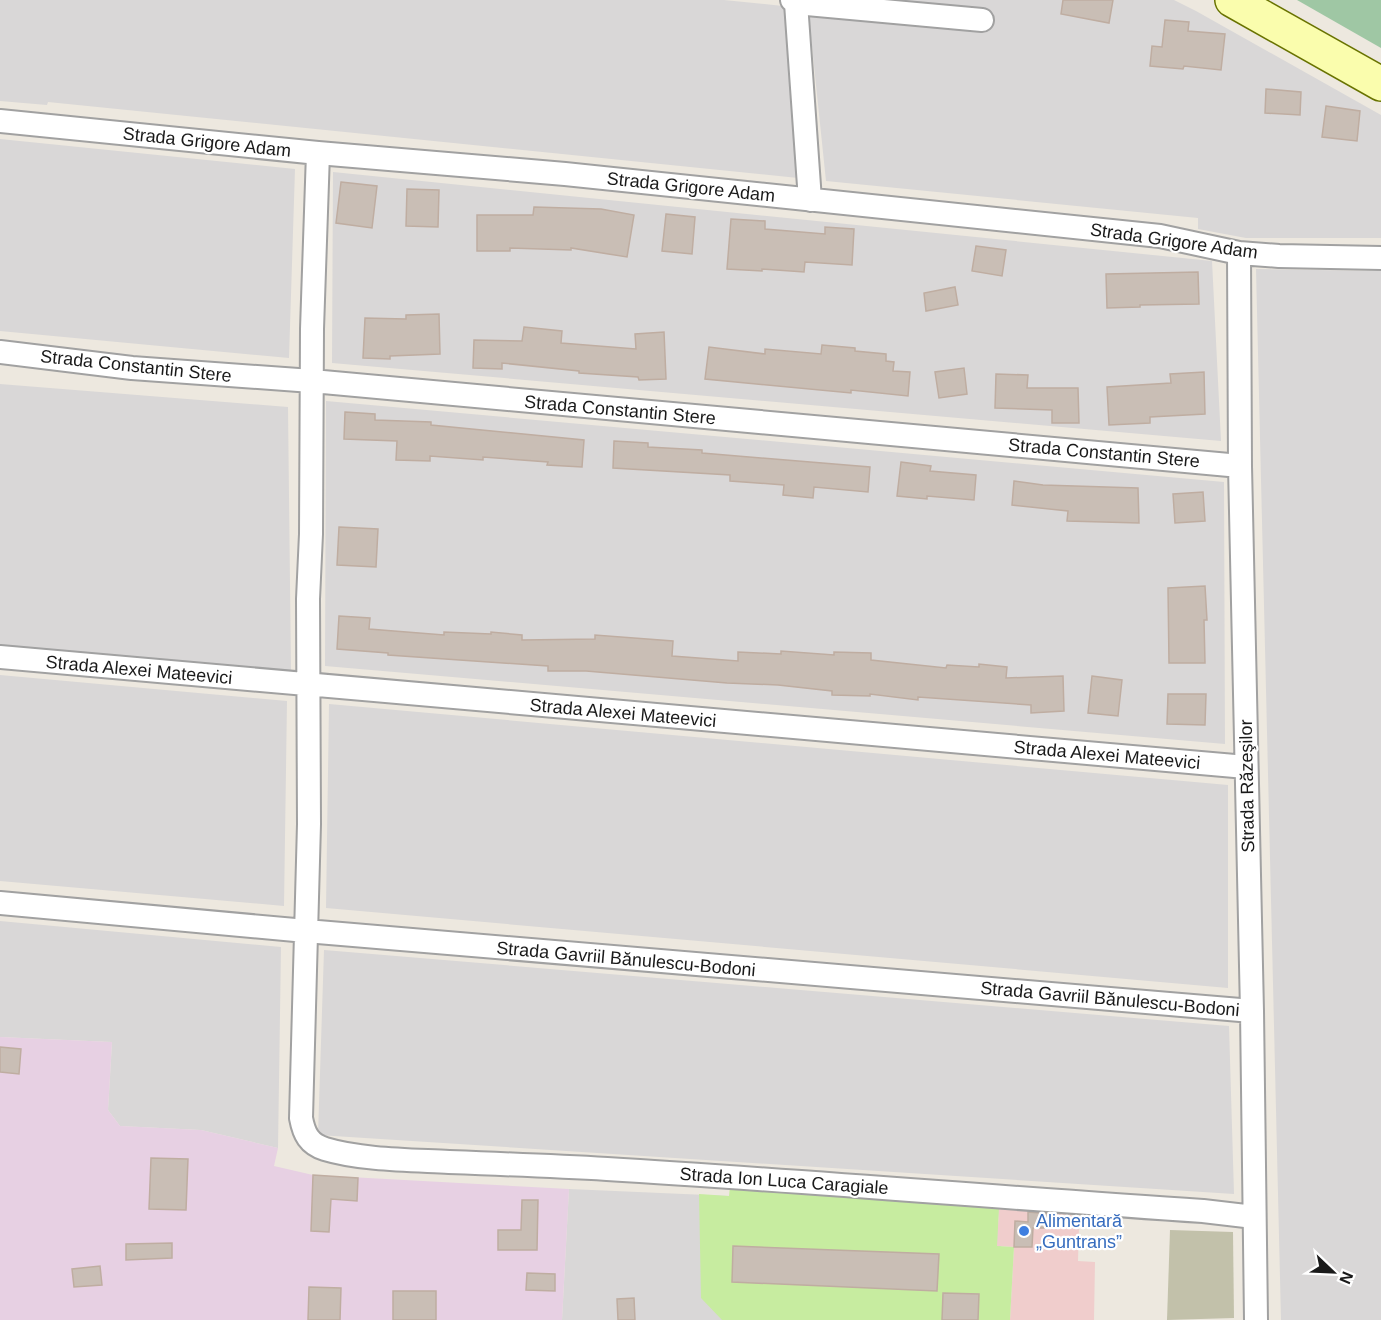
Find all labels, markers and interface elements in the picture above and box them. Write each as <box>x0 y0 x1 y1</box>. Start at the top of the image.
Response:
street label: Strada Grigore Adam <box>122 123 292 161</box>
street label: Strada Grigore Adam <box>606 168 776 206</box>
street label: Strada Grigore Adam <box>1089 219 1259 263</box>
street label: Strada Constantin Stere <box>39 346 233 386</box>
street label: Strada Constantin Stere <box>523 392 717 428</box>
street label: Strada Constantin Stere <box>1007 435 1201 471</box>
street label: Strada Alexei Mateevici <box>45 652 233 688</box>
street label: Strada Alexei Mateevici <box>529 695 717 731</box>
street label: Strada Răzeşilor <box>1236 719 1258 853</box>
street label: Strada Alexei Mateevici <box>1013 737 1201 773</box>
street label: Strada Gavriil Bănulescu-Bodoni <box>496 938 756 980</box>
street label: Strada Gavriil Bănulescu-Bodoni <box>980 978 1240 1020</box>
street label: Strada Ion Luca Caragiale <box>679 1164 889 1198</box>
place label: Alimentară „Guntrans” <box>1036 1211 1123 1252</box>
marker: Alimentară „Guntrans” <box>1017 1224 1031 1238</box>
north arrow <box>1303 1242 1363 1302</box>
text: N <box>1336 1269 1356 1286</box>

